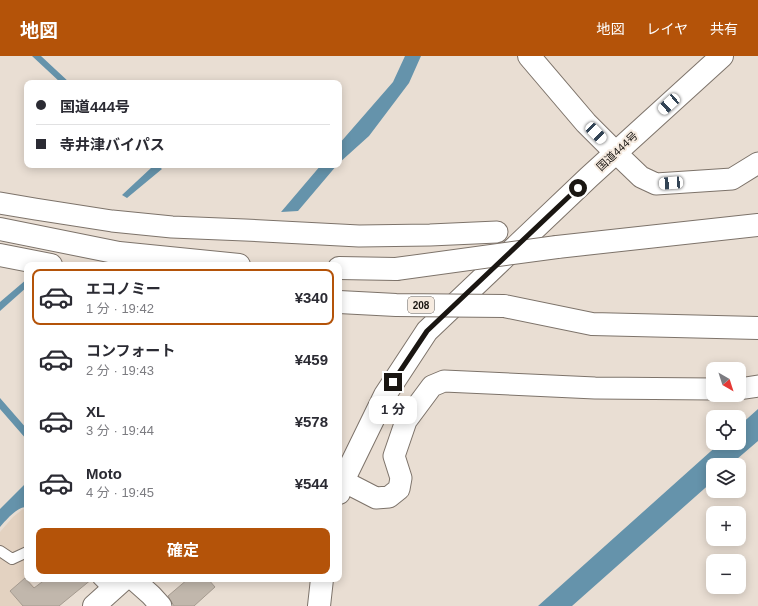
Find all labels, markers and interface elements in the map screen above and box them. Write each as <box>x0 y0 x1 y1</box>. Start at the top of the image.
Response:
text: 地図 <box>20 20 58 41</box>
text: 地図 <box>596 21 624 37</box>
text: レイヤ <box>646 21 688 37</box>
text: 共有 <box>710 21 738 37</box>
car <box>656 92 682 116</box>
text: 国道444号 <box>60 98 130 115</box>
car <box>583 120 609 146</box>
street label: 国道444号 <box>594 129 640 173</box>
text: 寺井津バイパス <box>60 136 165 153</box>
car <box>659 176 683 190</box>
route start <box>569 179 587 197</box>
icon: car <box>38 279 74 315</box>
text: エコノミー <box>86 280 161 297</box>
text: ¥340 <box>295 289 328 306</box>
road number: 208 <box>408 297 434 313</box>
text: 1 分 · 19:42 <box>86 301 154 316</box>
icon: car <box>38 341 74 377</box>
text: コンフォート <box>86 342 176 359</box>
text: ¥459 <box>295 351 328 368</box>
north arrow <box>706 362 746 402</box>
map controls <box>706 362 746 594</box>
text: 2 分 · 19:43 <box>86 363 154 378</box>
route end <box>384 373 402 391</box>
callout: 1 分 <box>369 396 417 424</box>
text: 1 分 <box>381 402 405 417</box>
icon: car <box>38 403 74 439</box>
text: XL <box>86 403 105 420</box>
button: locate <box>706 410 746 450</box>
text: ¥578 <box>295 413 328 430</box>
text: 3 分 · 19:44 <box>86 423 154 438</box>
button: layers <box>706 458 746 498</box>
icon: car <box>38 465 74 501</box>
text: Moto <box>86 465 122 482</box>
text: ¥544 <box>295 475 328 492</box>
text: 4 分 · 19:45 <box>86 485 154 500</box>
button: + <box>706 506 746 546</box>
button: 確定 <box>36 528 330 574</box>
button: − <box>706 554 746 594</box>

